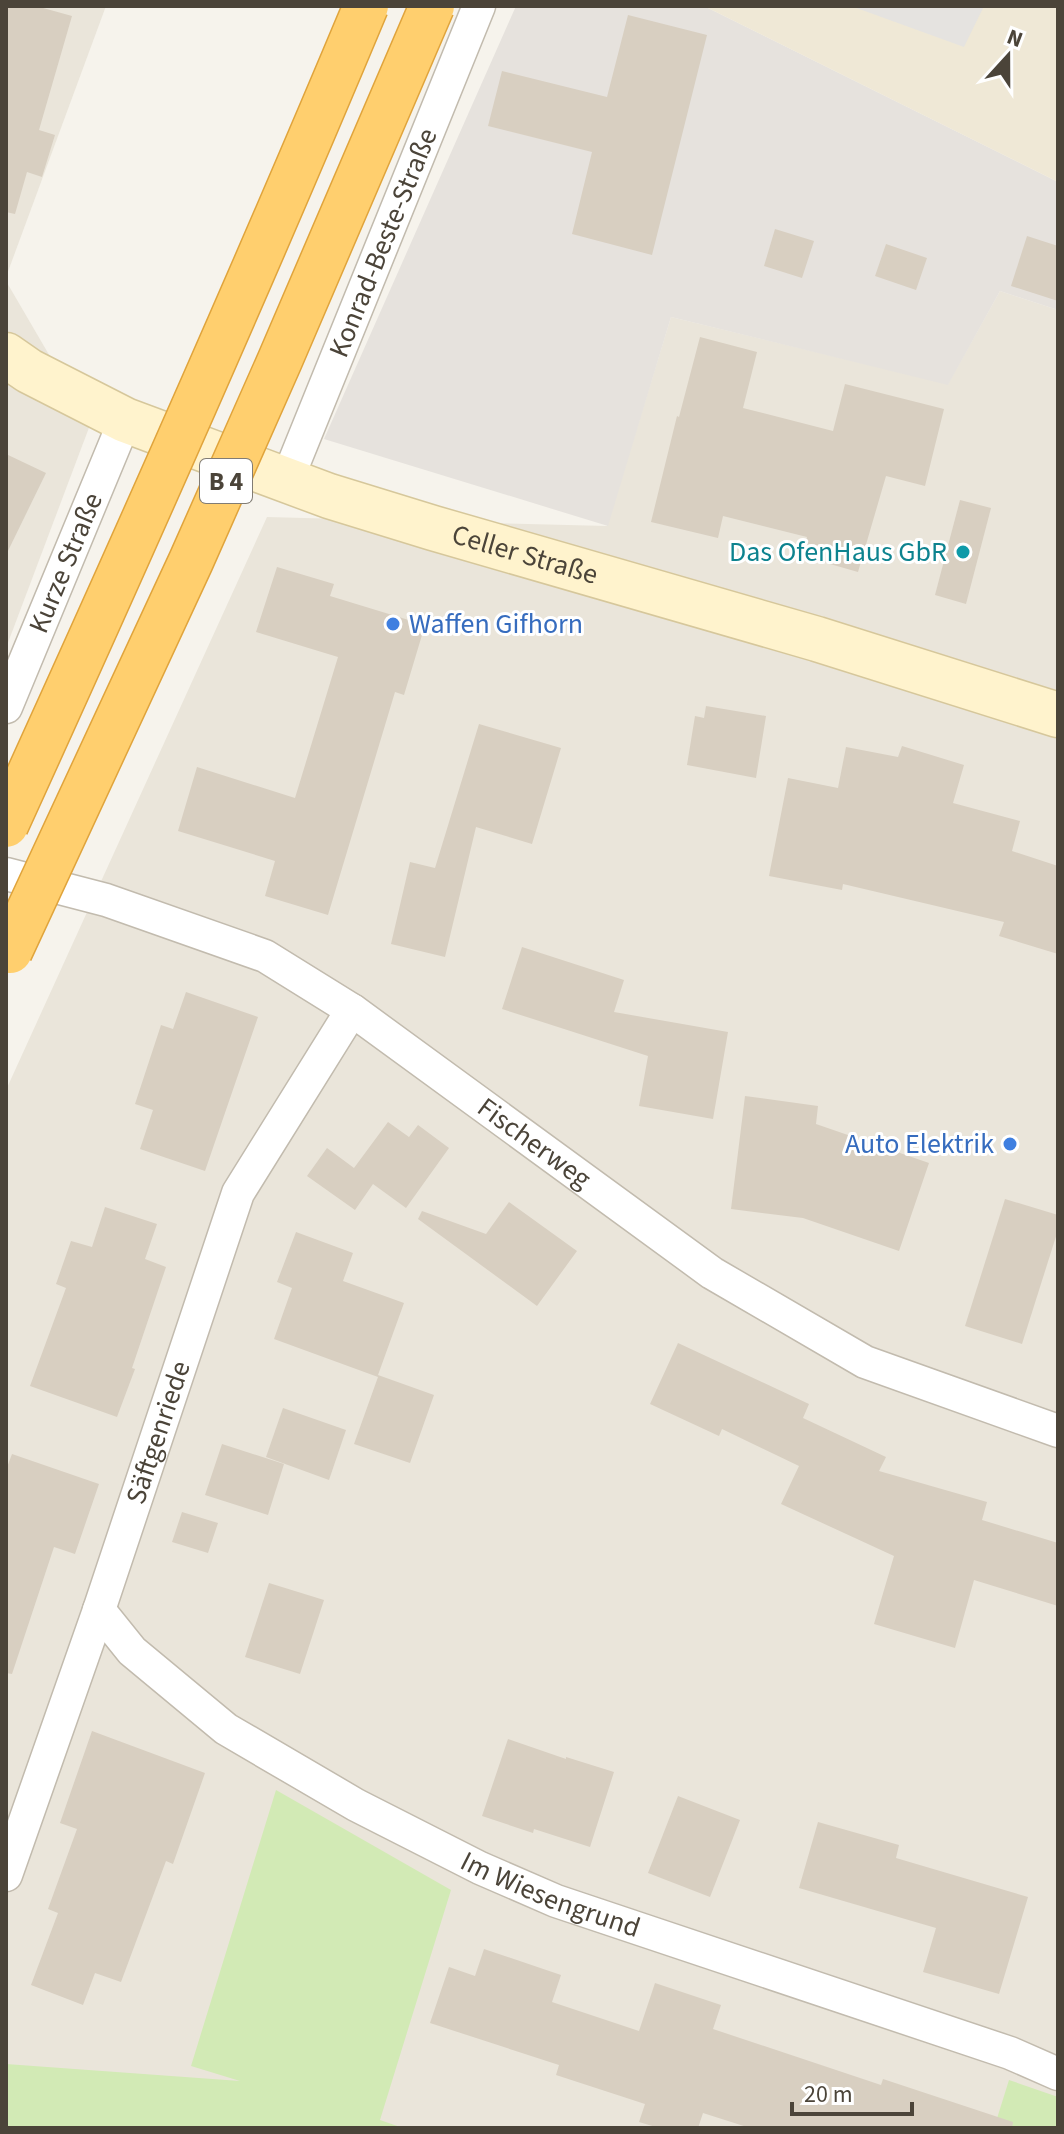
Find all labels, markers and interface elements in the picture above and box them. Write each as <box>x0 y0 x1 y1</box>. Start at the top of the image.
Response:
north arrow <box>968 16 1048 96</box>
text: N <box>1002 21 1027 56</box>
street label: Konrad-Beste-Straße <box>319 122 447 363</box>
road number: B 4 <box>200 459 252 503</box>
street label: Kurze Straße <box>19 487 113 639</box>
street label: Celler Straße <box>447 514 603 595</box>
place label: Das OfenHaus GbR <box>729 532 947 572</box>
marker: Das OfenHaus GbR <box>954 543 972 561</box>
place label: Waffen Gifhorn <box>409 604 583 644</box>
marker: Waffen Gifhorn <box>384 615 402 633</box>
street label: Fischerweg <box>469 1088 600 1198</box>
place label: Auto Elektrik <box>845 1124 994 1164</box>
marker: Auto Elektrik <box>1001 1135 1019 1153</box>
street label: Säftgenriede <box>116 1356 201 1509</box>
street label: Im Wiesengrund <box>454 1841 645 1948</box>
scale bar <box>792 2066 912 2116</box>
text: 20 m <box>804 2077 853 2112</box>

